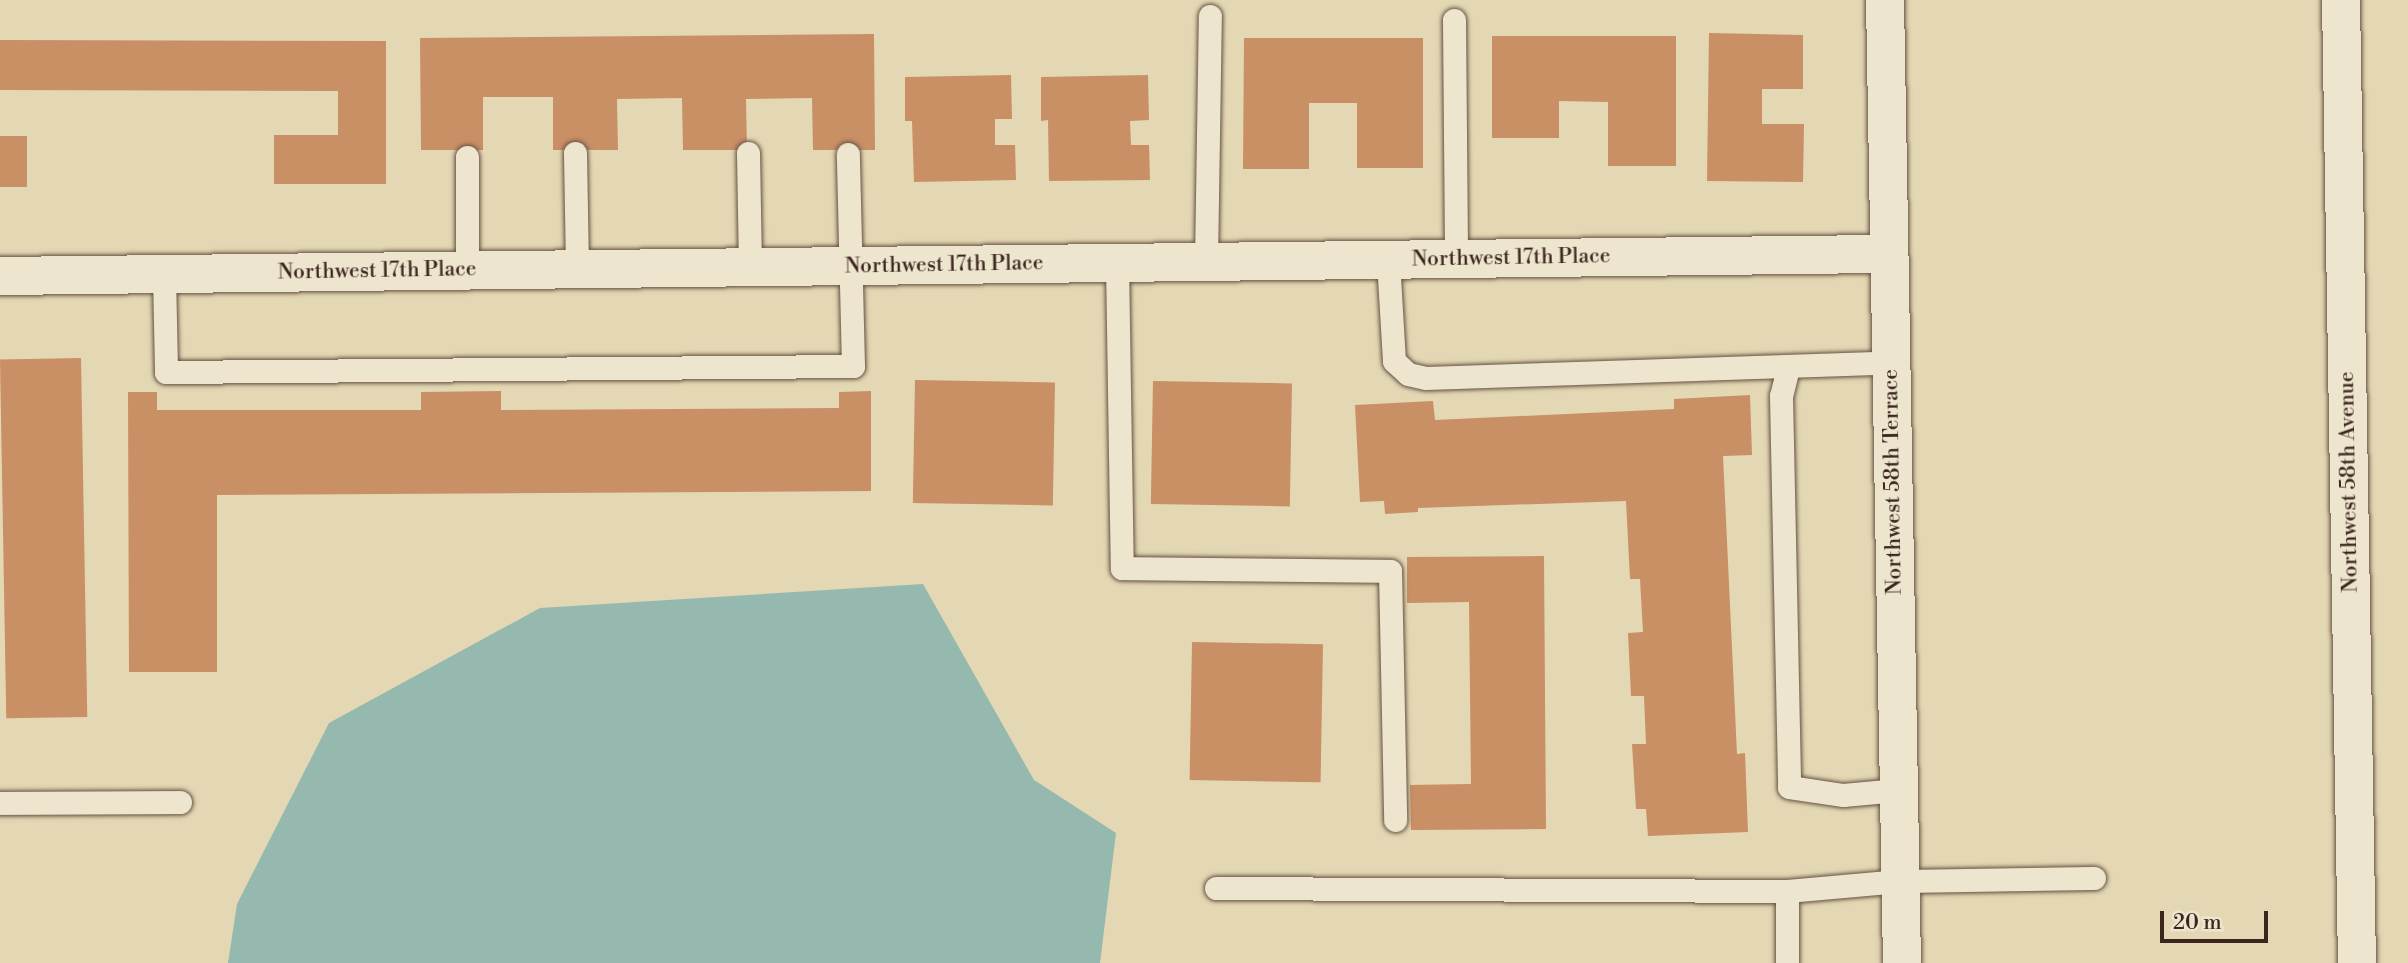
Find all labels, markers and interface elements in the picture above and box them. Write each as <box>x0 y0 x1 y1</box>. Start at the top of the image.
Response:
street label: Northwest 17th Place <box>1412 244 1610 272</box>
street label: Northwest 17th Place <box>845 251 1043 279</box>
street label: Northwest 17th Place <box>278 257 476 285</box>
street label: Northwest 58th Terrace <box>1878 369 1908 595</box>
street label: Northwest 58th Avenue <box>2334 371 2364 593</box>
scale bar <box>2163 897 2272 941</box>
text: 20 m <box>2173 910 2222 936</box>

